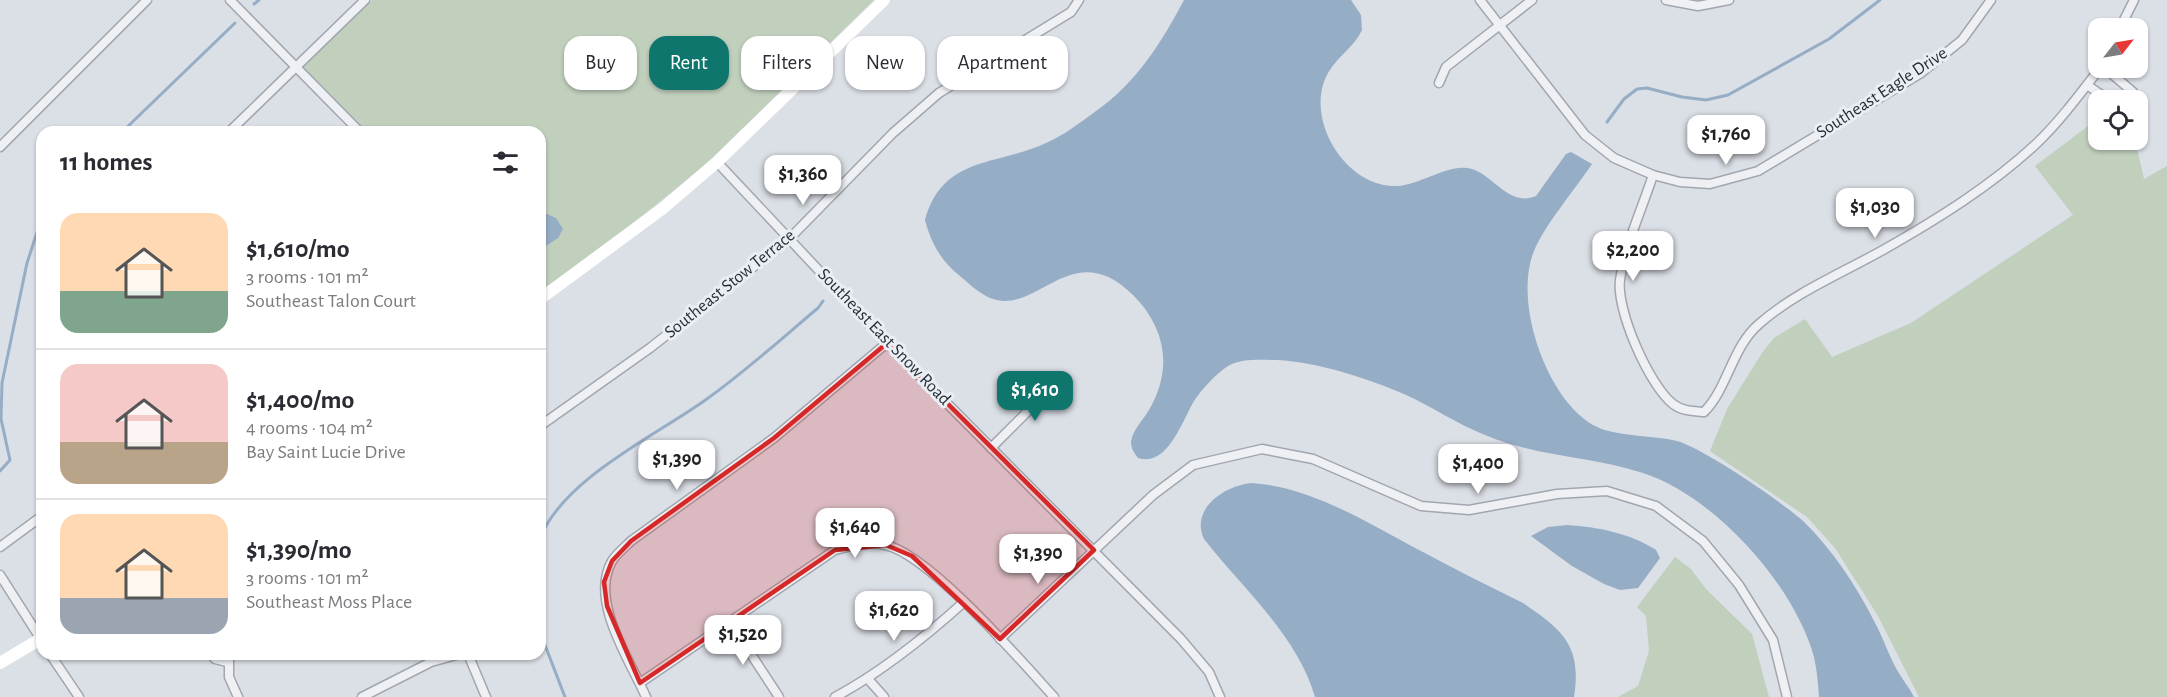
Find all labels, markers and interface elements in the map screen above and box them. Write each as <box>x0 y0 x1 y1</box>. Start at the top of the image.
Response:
north arrow <box>2088 18 2148 78</box>
map controls <box>2088 18 2148 150</box>
chip: Buy <box>564 36 637 90</box>
chip: Rent <box>649 36 729 90</box>
chip: Filters <box>741 36 833 90</box>
chip: New <box>845 36 925 90</box>
chip: Apartment <box>937 36 1068 90</box>
street label: Southeast Eagle Drive <box>1813 44 1951 142</box>
button: locate <box>2088 90 2148 150</box>
pin: $1,760 <box>1677 115 1775 166</box>
text: $1,760 <box>1701 124 1751 144</box>
icon: filters <box>489 146 522 179</box>
text: 11 homes <box>60 149 152 175</box>
pin: $1,360 <box>754 155 852 206</box>
text: $1,360 <box>778 164 828 184</box>
pin: $1,030 <box>1826 188 1924 239</box>
text: $1,030 <box>1850 197 1900 217</box>
street label: Southeast Stow Terrace <box>661 226 799 342</box>
pin: $2,200 <box>1584 231 1682 282</box>
text: $1,610/mo <box>246 236 350 262</box>
icon: home <box>108 237 180 309</box>
text: $2,200 <box>1606 240 1660 260</box>
street label: Southeast East Snow Road <box>814 265 954 409</box>
text: 3 rooms · 101 m² <box>246 267 369 287</box>
text: Southeast Talon Court <box>246 291 416 311</box>
pin: $1,610 <box>986 371 1084 422</box>
text: $1,610 <box>1011 380 1059 400</box>
text: $1,400/mo <box>246 387 354 413</box>
icon: home <box>108 388 180 460</box>
text: 4 rooms · 104 m² <box>246 418 373 438</box>
pin: $1,390 <box>628 440 726 491</box>
text: Bay Saint Lucie Drive <box>246 442 406 462</box>
pin: $1,400 <box>1429 444 1527 495</box>
text: $1,390 <box>652 449 702 469</box>
text: $1,400 <box>1452 453 1504 473</box>
pin: $1,640 <box>806 508 904 559</box>
text: $1,640 <box>830 517 880 537</box>
pin: $1,390 <box>989 534 1087 585</box>
text: $1,390/mo <box>246 537 352 563</box>
icon: home <box>108 538 180 610</box>
text: $1,390 <box>1013 543 1063 563</box>
text: 3 rooms · 101 m² <box>246 568 369 588</box>
pin: $1,620 <box>845 591 943 642</box>
text: Southeast Moss Place <box>246 592 412 612</box>
text: $1,620 <box>869 600 919 620</box>
pin: $1,520 <box>694 615 792 666</box>
text: $1,520 <box>718 624 768 644</box>

